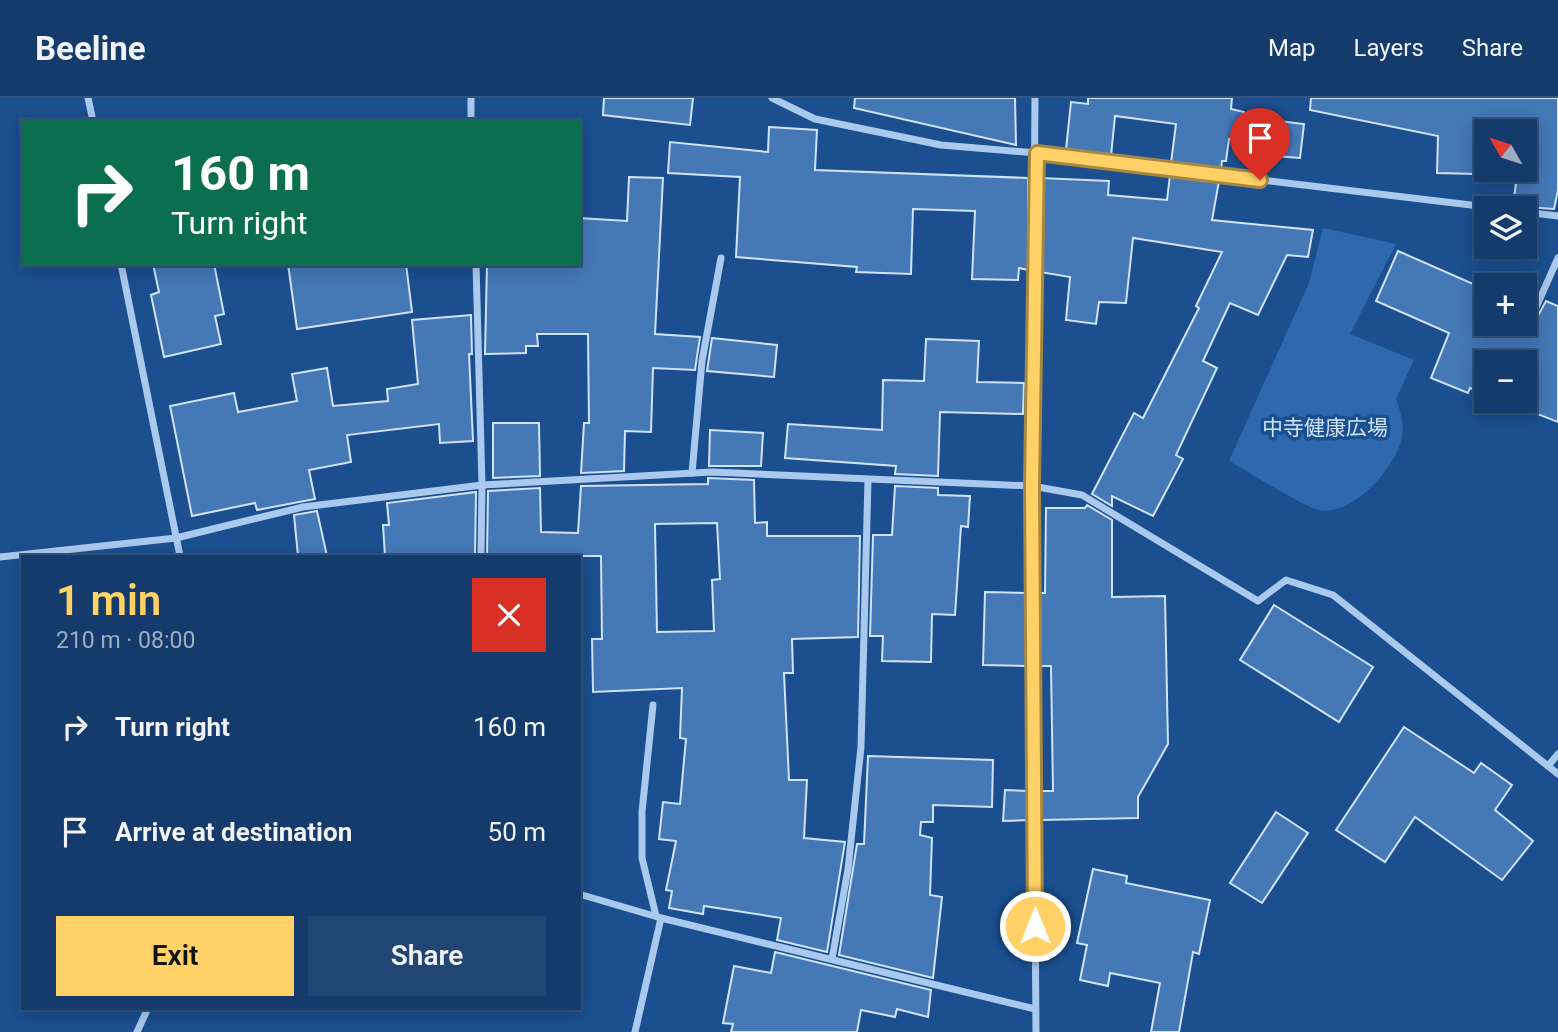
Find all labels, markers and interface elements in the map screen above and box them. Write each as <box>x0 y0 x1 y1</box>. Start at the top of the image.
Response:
text: Beeline <box>35 29 146 68</box>
text: Map <box>1268 34 1316 62</box>
text: Layers <box>1354 34 1424 62</box>
text: Share <box>1462 34 1523 62</box>
pin <box>1230 108 1290 180</box>
icon: arrive <box>1241 119 1279 157</box>
north arrow <box>1474 119 1536 182</box>
map controls <box>1474 119 1537 413</box>
text: 160 m <box>171 145 310 202</box>
icon: right <box>56 147 147 238</box>
button: layers <box>1474 196 1537 259</box>
text: Turn right <box>171 204 307 242</box>
button: + <box>1474 273 1537 336</box>
button: − <box>1474 350 1537 413</box>
park label: 中寺健康広場 <box>1262 416 1388 440</box>
text: 1 min <box>56 576 161 625</box>
button: close <box>472 578 546 652</box>
text: 210 m · 08:00 <box>56 627 195 654</box>
icon: right <box>56 708 94 746</box>
text: Turn right <box>115 712 230 742</box>
text: 160 m <box>473 712 546 742</box>
icon: arrive <box>56 813 94 851</box>
text: Arrive at destination <box>115 817 352 847</box>
text: 50 m <box>488 817 546 847</box>
position arrow <box>998 889 1072 963</box>
button: Exit <box>56 916 294 996</box>
button: Share <box>308 916 546 996</box>

